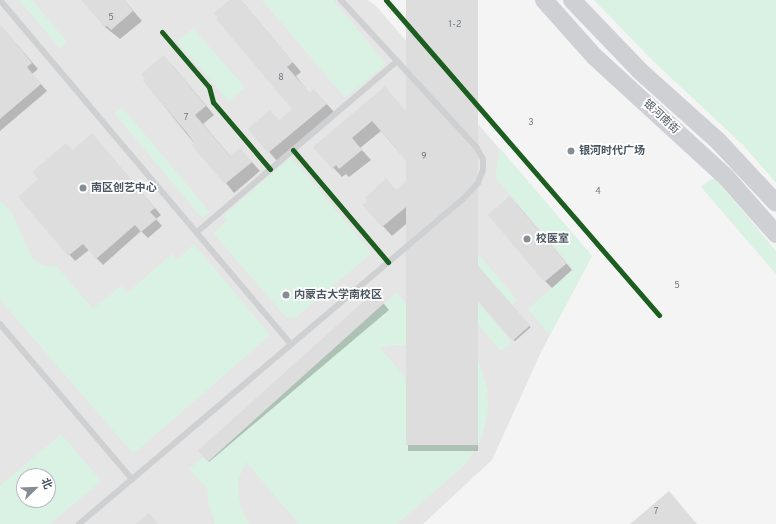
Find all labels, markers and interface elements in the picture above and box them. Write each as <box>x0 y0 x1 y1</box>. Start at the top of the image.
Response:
house number: 5 <box>108 13 114 23</box>
house number: 1-2 <box>449 20 461 30</box>
house number: 8 <box>278 73 284 83</box>
street label: 银河南街 <box>640 97 682 137</box>
house number: 7 <box>184 113 188 123</box>
house number: 3 <box>528 118 534 128</box>
place label: 银河时代广场 <box>579 144 645 158</box>
marker: 银河时代广场 <box>566 146 576 156</box>
house number: 9 <box>421 152 427 162</box>
place label: 南区创艺中心 <box>91 181 157 195</box>
marker: 南区创艺中心 <box>78 183 88 193</box>
house number: 4 <box>595 187 601 197</box>
place label: 校医室 <box>536 232 569 246</box>
marker: 校医室 <box>521 233 533 245</box>
house number: 5 <box>674 281 680 291</box>
place label: 内蒙古大学南校区 <box>294 288 382 302</box>
marker: 内蒙古大学南校区 <box>281 290 291 300</box>
north arrow <box>16 468 56 508</box>
text: 北 <box>38 476 55 491</box>
house number: 7 <box>654 507 658 517</box>

